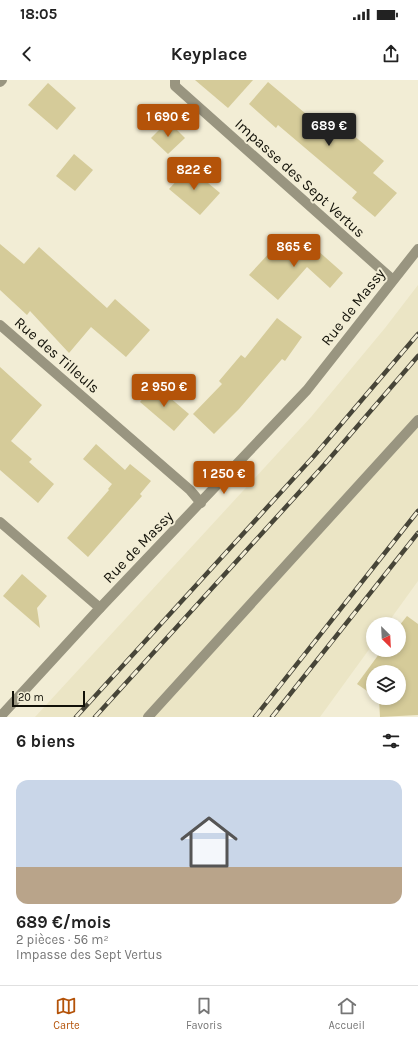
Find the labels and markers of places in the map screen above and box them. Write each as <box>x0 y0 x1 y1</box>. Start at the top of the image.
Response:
pin: 1 690 € <box>131 104 205 138</box>
pin: 689 € <box>301 113 357 147</box>
pin: 822 € <box>166 157 222 191</box>
pin: 865 € <box>266 234 322 268</box>
pin: 2 950 € <box>127 374 201 408</box>
pin: 1 250 € <box>187 461 261 495</box>

